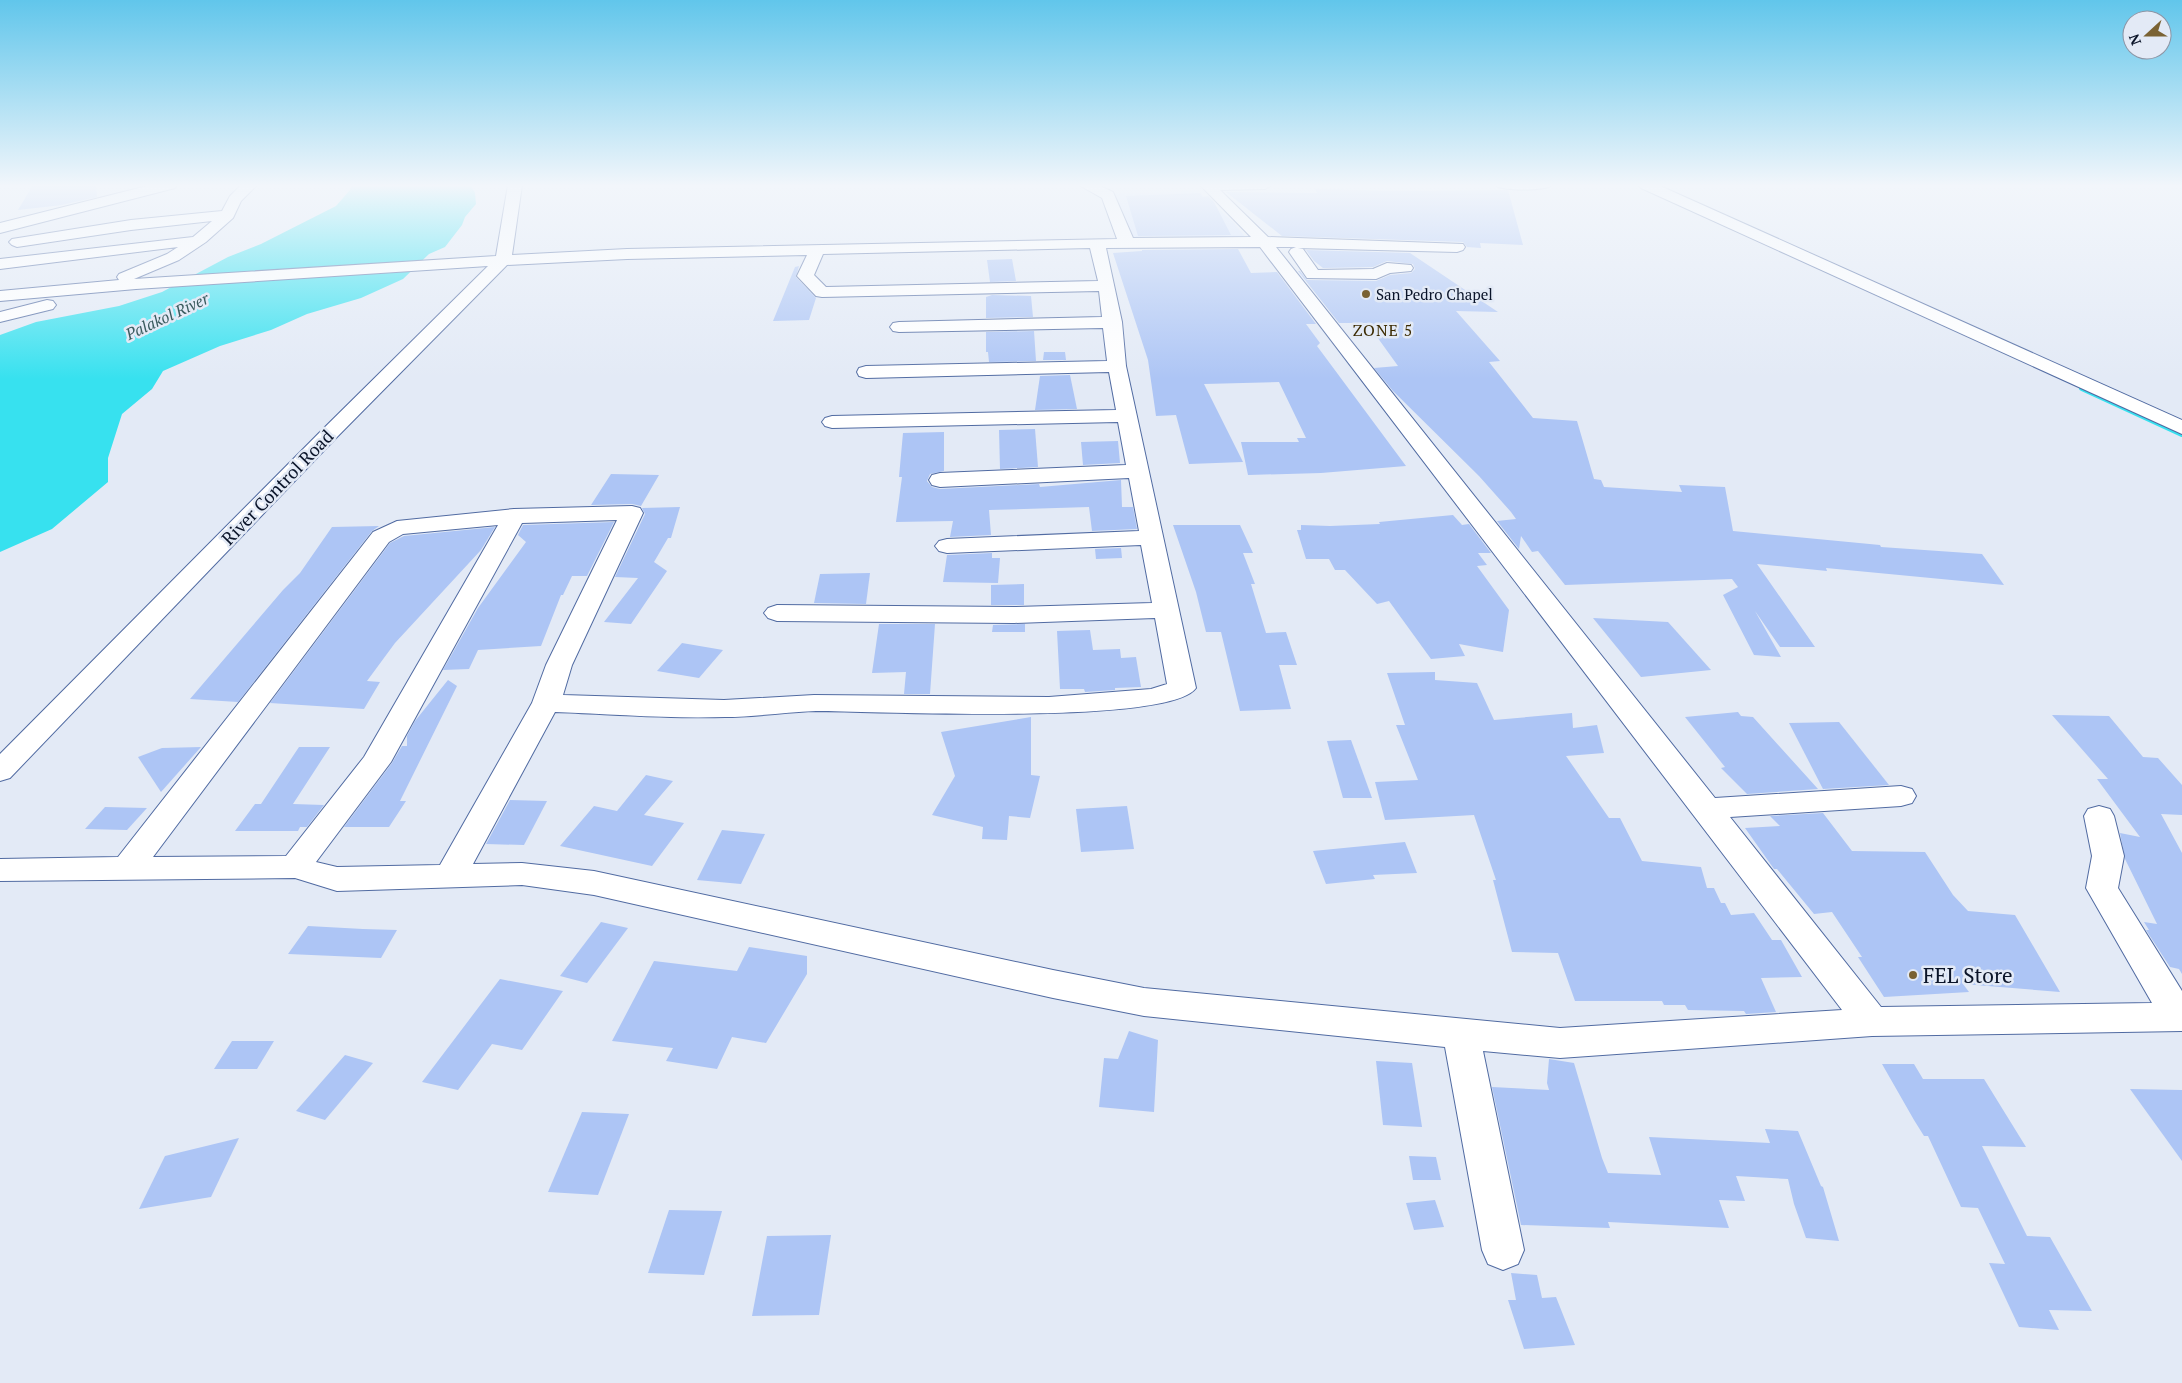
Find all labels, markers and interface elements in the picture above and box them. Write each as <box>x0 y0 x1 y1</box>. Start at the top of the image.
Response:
north arrow <box>2122 10 2172 60</box>
text: N <box>2123 31 2145 48</box>
place label: San Pedro Chapel <box>1376 284 1493 304</box>
water label: Palakol River <box>121 287 213 345</box>
marker: San Pedro Chapel <box>1360 288 1372 300</box>
district label: ZONE 5 <box>1353 319 1413 341</box>
street label: River Control Road <box>216 424 338 550</box>
place label: FEL Store <box>1923 961 2013 989</box>
marker: FEL Store <box>1907 969 1919 981</box>

